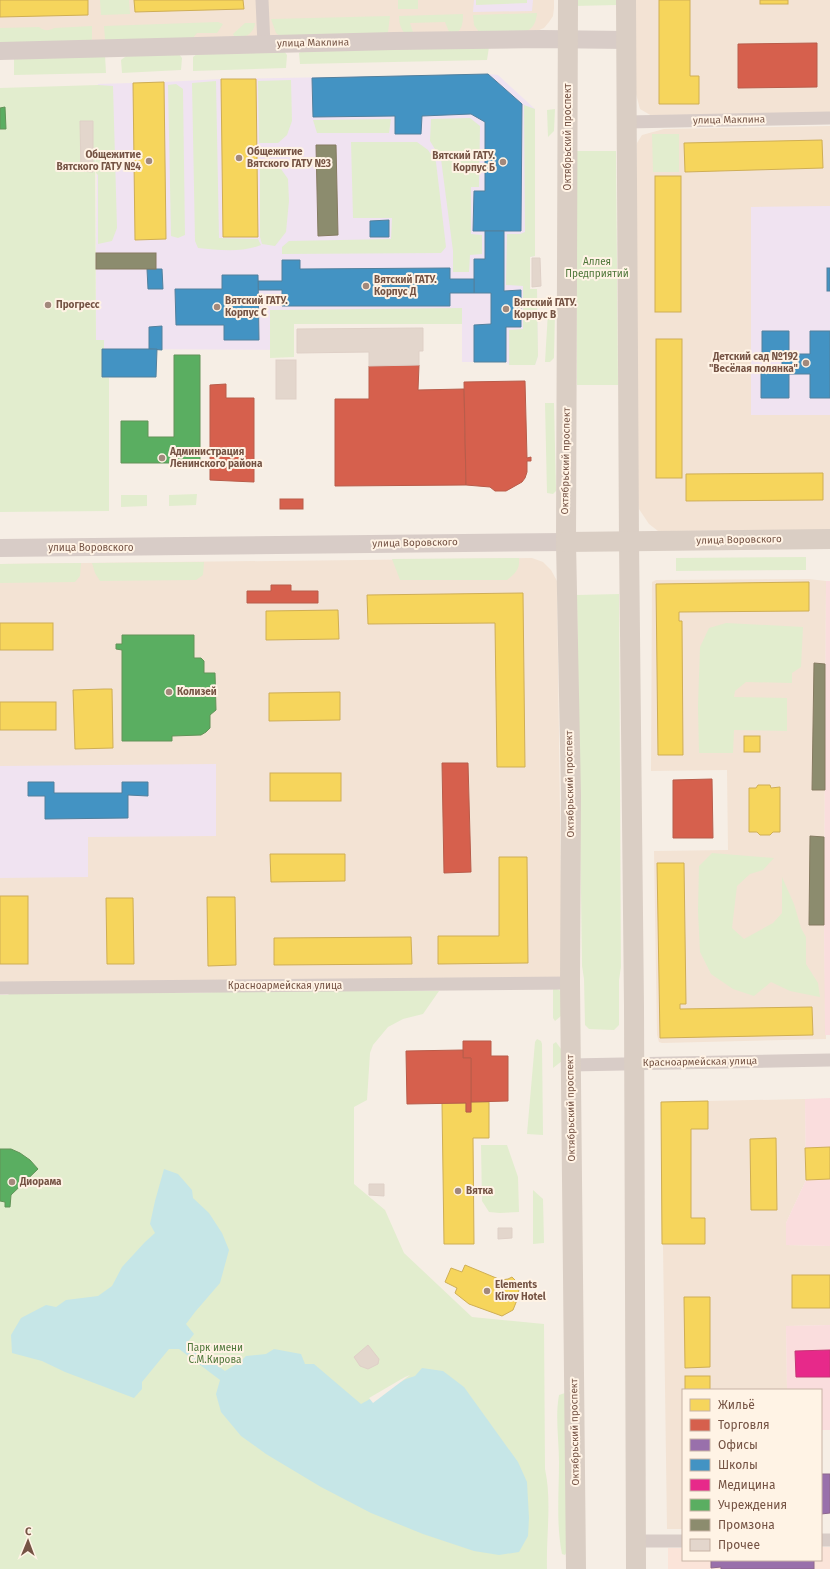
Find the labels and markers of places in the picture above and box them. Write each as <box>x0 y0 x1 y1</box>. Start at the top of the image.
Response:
place label: Общежитие Вятского ГАТУ №3 <box>247 146 331 170</box>
place label: Общежитие Вятского ГАТУ №4 <box>57 149 141 173</box>
place label: Вятский ГАТУ. Корпус Б <box>432 150 496 174</box>
marker: Общежитие Вятского ГАТУ №3 <box>234 153 244 163</box>
marker: Общежитие Вятского ГАТУ №4 <box>144 156 154 166</box>
marker: Вятский ГАТУ. Корпус Б <box>498 157 508 167</box>
place label: Вятский ГАТУ. Корпус Д <box>374 274 437 298</box>
marker: Вятский ГАТУ. Корпус Д <box>361 281 371 291</box>
place label: Вятский ГАТУ. Корпус С <box>225 295 288 319</box>
place label: Вятский ГАТУ. Корпус В <box>514 297 577 321</box>
place label: Прогресс <box>56 299 100 311</box>
marker: Прогресс <box>43 300 53 310</box>
marker: Вятский ГАТУ. Корпус С <box>212 302 222 312</box>
marker: Вятский ГАТУ. Корпус В <box>501 304 511 314</box>
place label: Детский сад №192 "Весёлая полянка" <box>709 351 798 375</box>
marker: Детский сад №192 "Весёлая полянка" <box>801 358 811 368</box>
place label: Администрация Ленинского района <box>169 446 263 470</box>
marker: Администрация Ленинского района <box>157 453 167 463</box>
place label: Колизей <box>177 686 217 698</box>
marker: Колизей <box>164 687 174 697</box>
place label: Диорама <box>19 1176 62 1188</box>
marker: Диорама <box>7 1177 17 1187</box>
place label: Вятка <box>466 1185 494 1197</box>
marker: Вятка <box>453 1186 463 1196</box>
place label: Elements Kirov Hotel <box>495 1279 546 1303</box>
marker: Elements Kirov Hotel <box>482 1286 492 1296</box>

